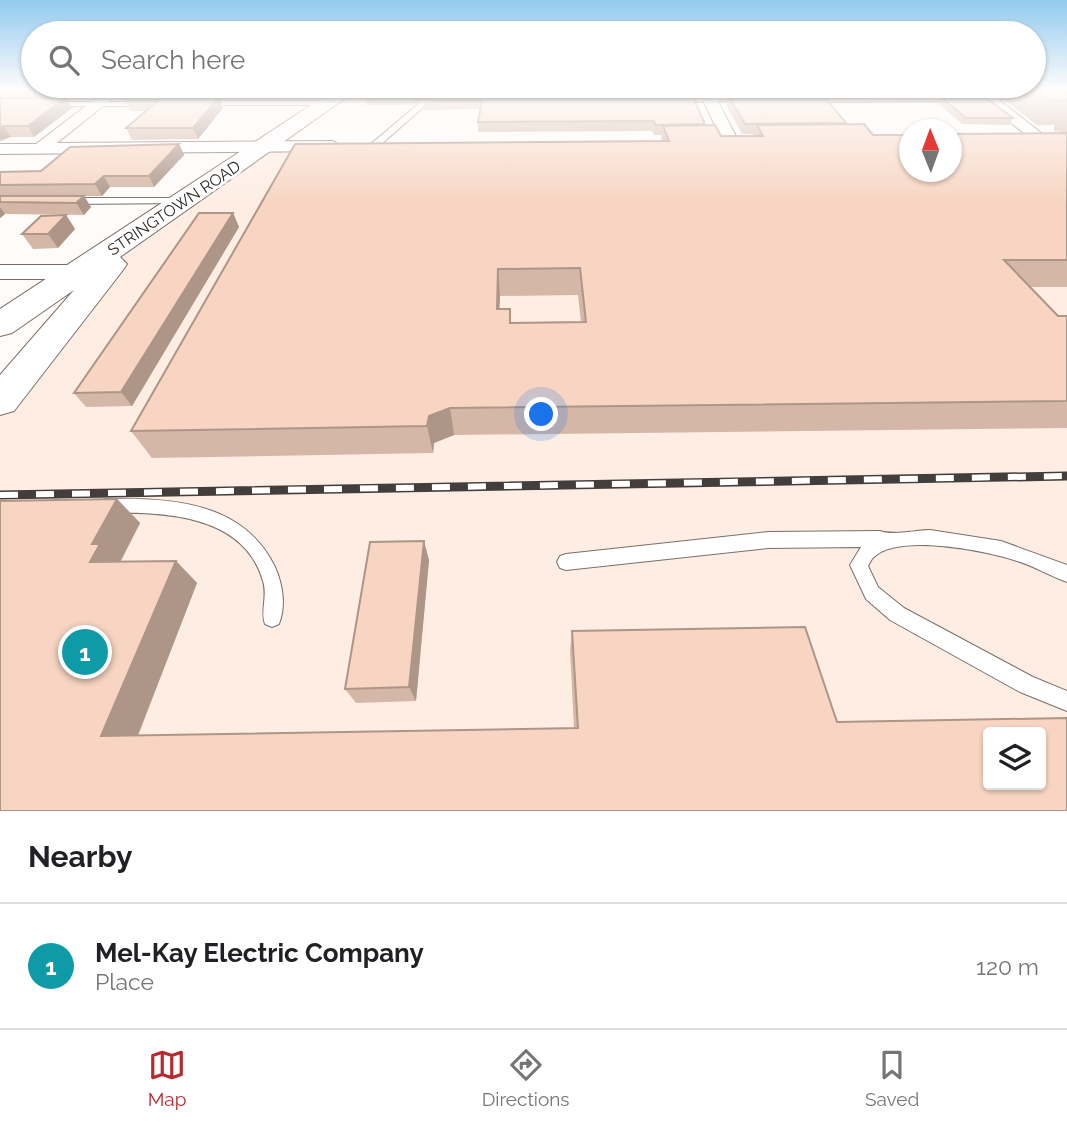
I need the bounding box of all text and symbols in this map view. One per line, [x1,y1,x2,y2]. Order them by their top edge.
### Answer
search box [21,21,1046,98]
icon: search [45,41,83,79]
text: Search here [101,45,245,75]
north arrow [899,119,962,182]
street label: STRINGTOWN ROAD [104,157,244,259]
your location [524,397,558,431]
pin: 1 [62,626,108,678]
map controls [983,727,1046,790]
button: layers [983,727,1046,790]
text: Nearby [28,839,132,874]
text: Mel-Kay Electric Company [95,938,424,968]
text: 1 [45,953,57,980]
text: 120 m [976,953,1039,980]
text: Place [95,968,154,995]
tab: Map [148,1046,186,1110]
tab: Directions [482,1046,570,1110]
tab: Saved [865,1046,919,1110]

